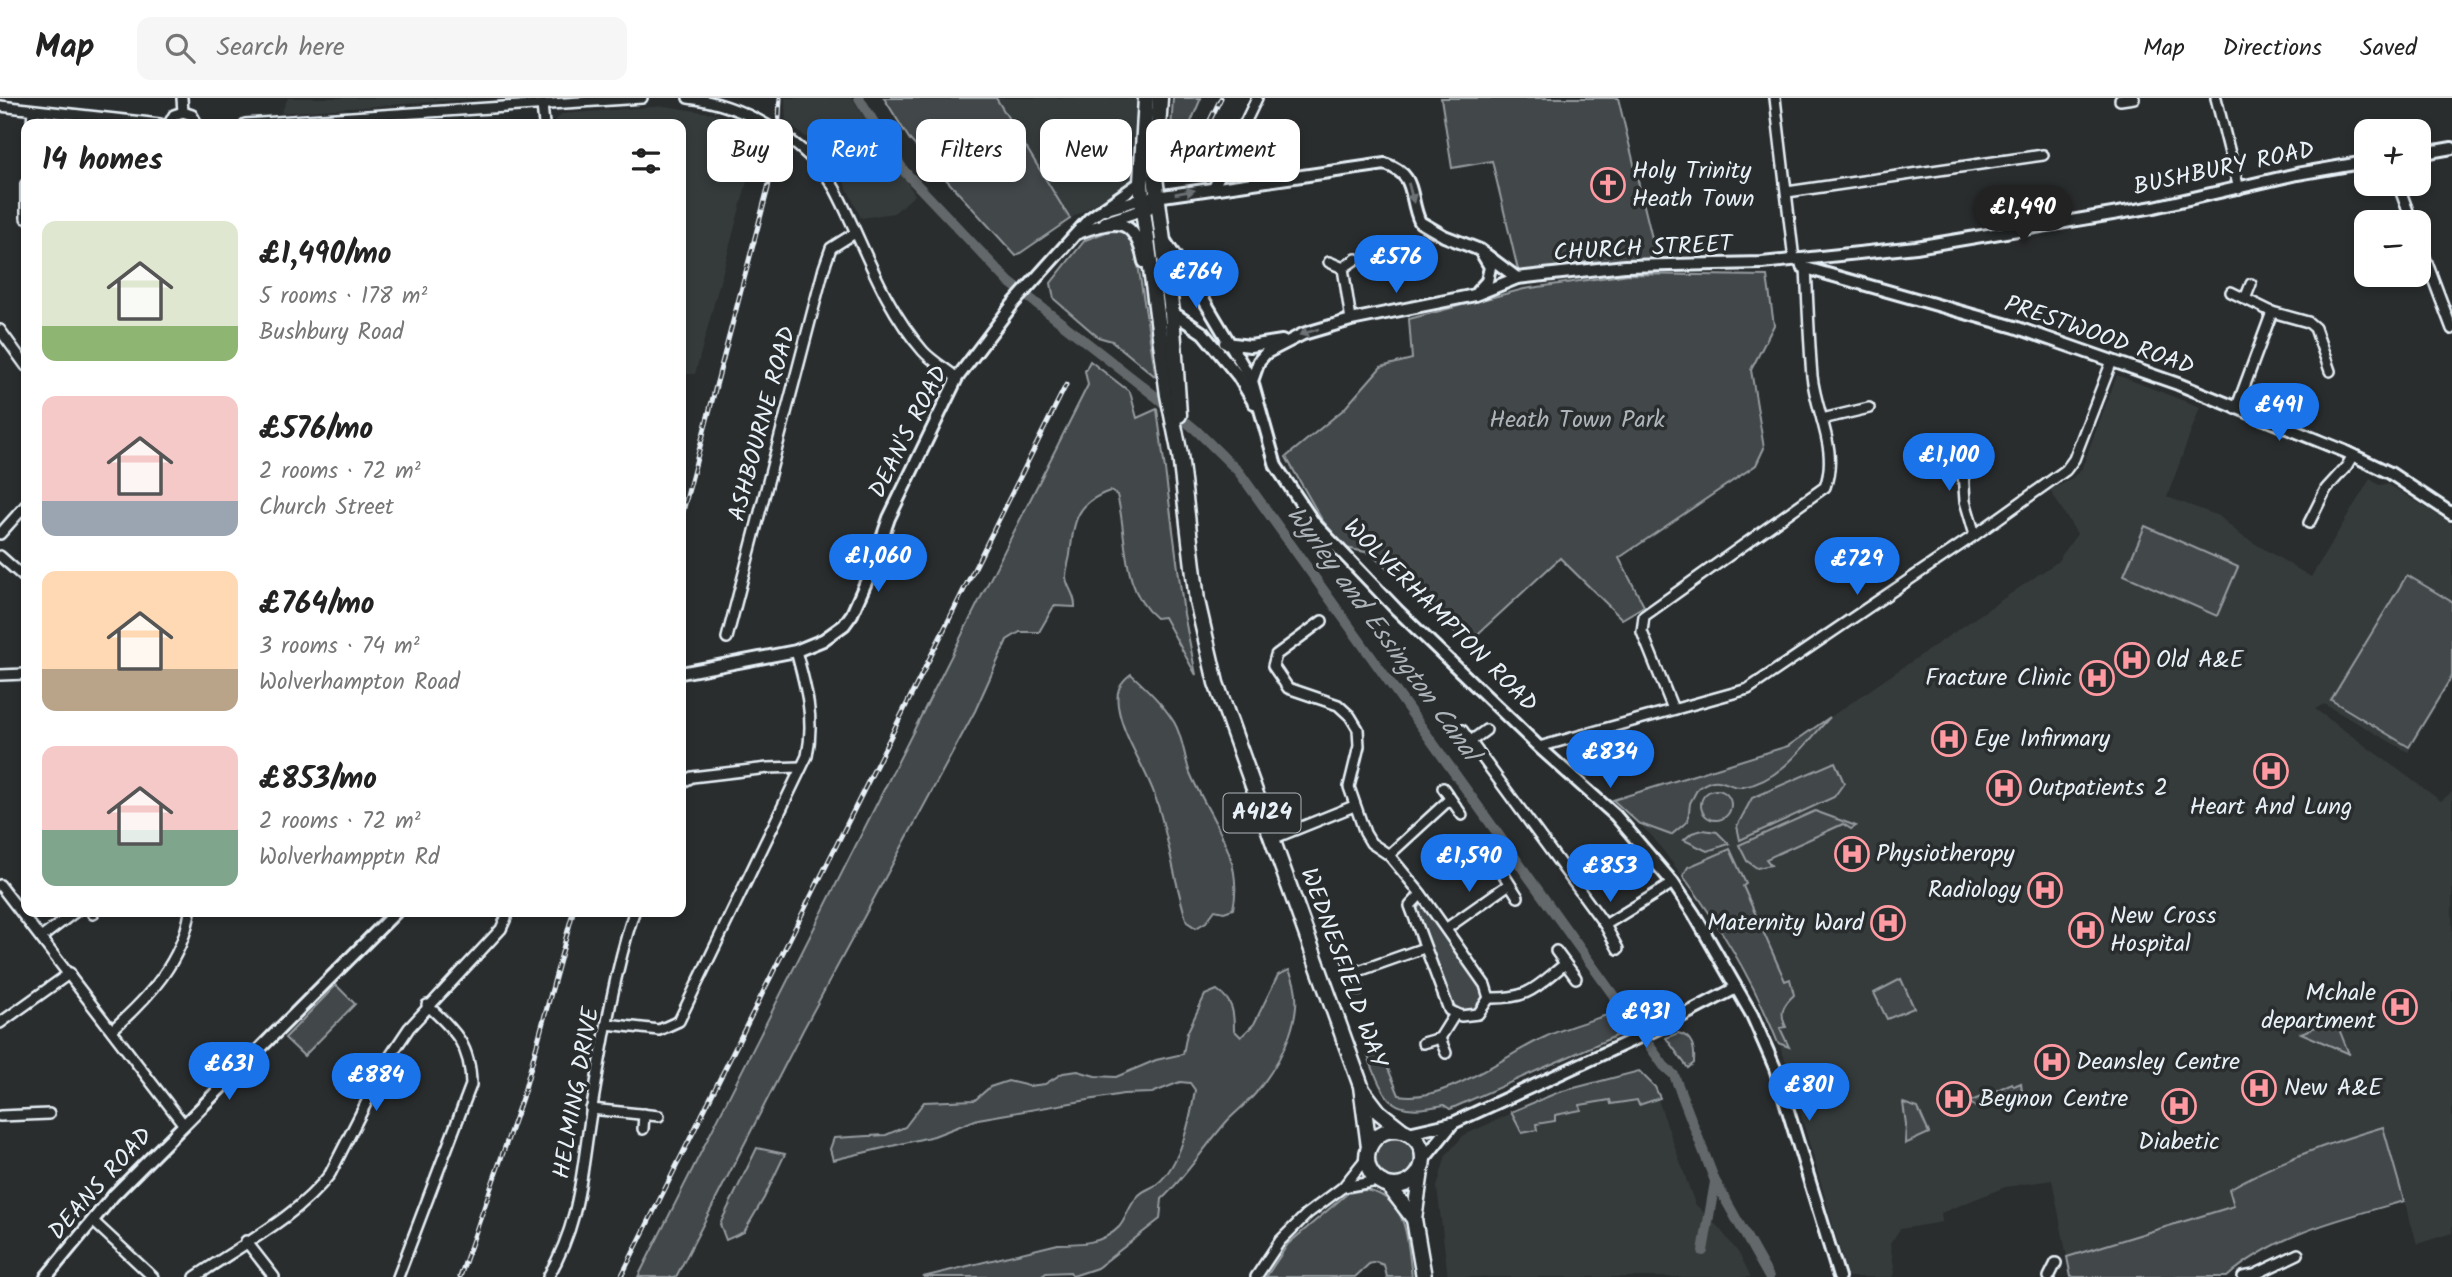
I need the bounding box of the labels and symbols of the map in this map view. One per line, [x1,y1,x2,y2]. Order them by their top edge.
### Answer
street label: BUSHBURY ROAD [2130,131,2318,207]
place label: Holy Trinity Heath Town [1632,152,1755,219]
church icon: Holy Trinity Heath Town [1589,166,1627,204]
one-way arrow [1406,182,1417,204]
one-way arrow [1174,186,1196,197]
pin: £1,490 [1966,186,2080,245]
street label: CHURCH STREET [1552,225,1736,273]
pin: £576 [1355,236,1437,295]
pin: £764 [1155,250,1237,310]
street label: PRESTWOOD ROAD [1999,285,2199,387]
street label: ASHBOURNE ROAD [718,322,808,526]
one-way arrow [1299,328,1320,338]
street label: DEAN'S ROAD [859,359,959,505]
pin: £491 [2238,384,2320,443]
park label: Heath Town Park [1489,401,1666,440]
pin: £1,100 [1892,434,2006,493]
water label: Wyrley and Essington Canal [1275,497,1492,774]
street label: WOLVERHAMPTON ROAD [1333,509,1547,723]
pin: £1,060 [821,534,935,594]
pin: £729 [1816,538,1898,597]
hospital icon: Old A&E [2113,641,2151,679]
place label: Old A&E [2156,641,2245,680]
place label: Fracture Clinic [1925,659,2072,698]
hospital icon: Fracture Clinic [2078,659,2116,697]
hospital icon: Eye Infirmary [1930,720,1968,758]
place label: Eye Infirmary [1974,720,2111,759]
pin: £834 [1569,730,1651,790]
hospital icon: Heart And Lung [2252,752,2290,790]
hospital icon: Outpatients 2 [1985,769,2023,807]
place label: Outpatients 2 [2028,769,2168,808]
place label: Heart And Lung [2190,788,2352,827]
road number: A4124 [1224,793,1300,832]
pin: £1,590 [1412,834,1526,894]
hospital icon: Physiotheropy [1833,835,1871,873]
place label: Physiotheropy [1876,835,2015,874]
pin: £853 [1569,844,1651,904]
street label: WEDNESFIELD WAY [1289,862,1398,1075]
place label: Radiology [1928,871,2022,910]
hospital icon: Radiology [2026,871,2064,909]
place label: New Cross Hospital [2110,897,2216,964]
place label: Maternity Ward [1707,904,1865,943]
hospital icon: Maternity Ward [1869,904,1907,942]
hospital icon: New Cross Hospital [2067,911,2105,949]
place label: Mchale department [2261,974,2377,1041]
hospital icon: Mchale department [2381,988,2419,1026]
pin: £931 [1605,990,1687,1050]
street label: HELMING DRIVE [543,1003,611,1182]
pin: £631 [188,1042,270,1102]
hospital icon: Deansley Centre [2033,1043,2071,1081]
place label: Deansley Centre [2076,1043,2240,1082]
pin: £884 [335,1054,417,1113]
pin: £801 [1768,1063,1850,1123]
hospital icon: New A&E [2240,1069,2278,1107]
place label: New A&E [2284,1069,2383,1108]
hospital icon: Beynon Centre [1935,1080,1973,1118]
place label: Beynon Centre [1979,1080,2129,1119]
hospital icon: Diabetic [2160,1087,2198,1125]
street label: DEANS ROAD [39,1118,163,1250]
place label: Diabetic [2138,1123,2220,1162]

